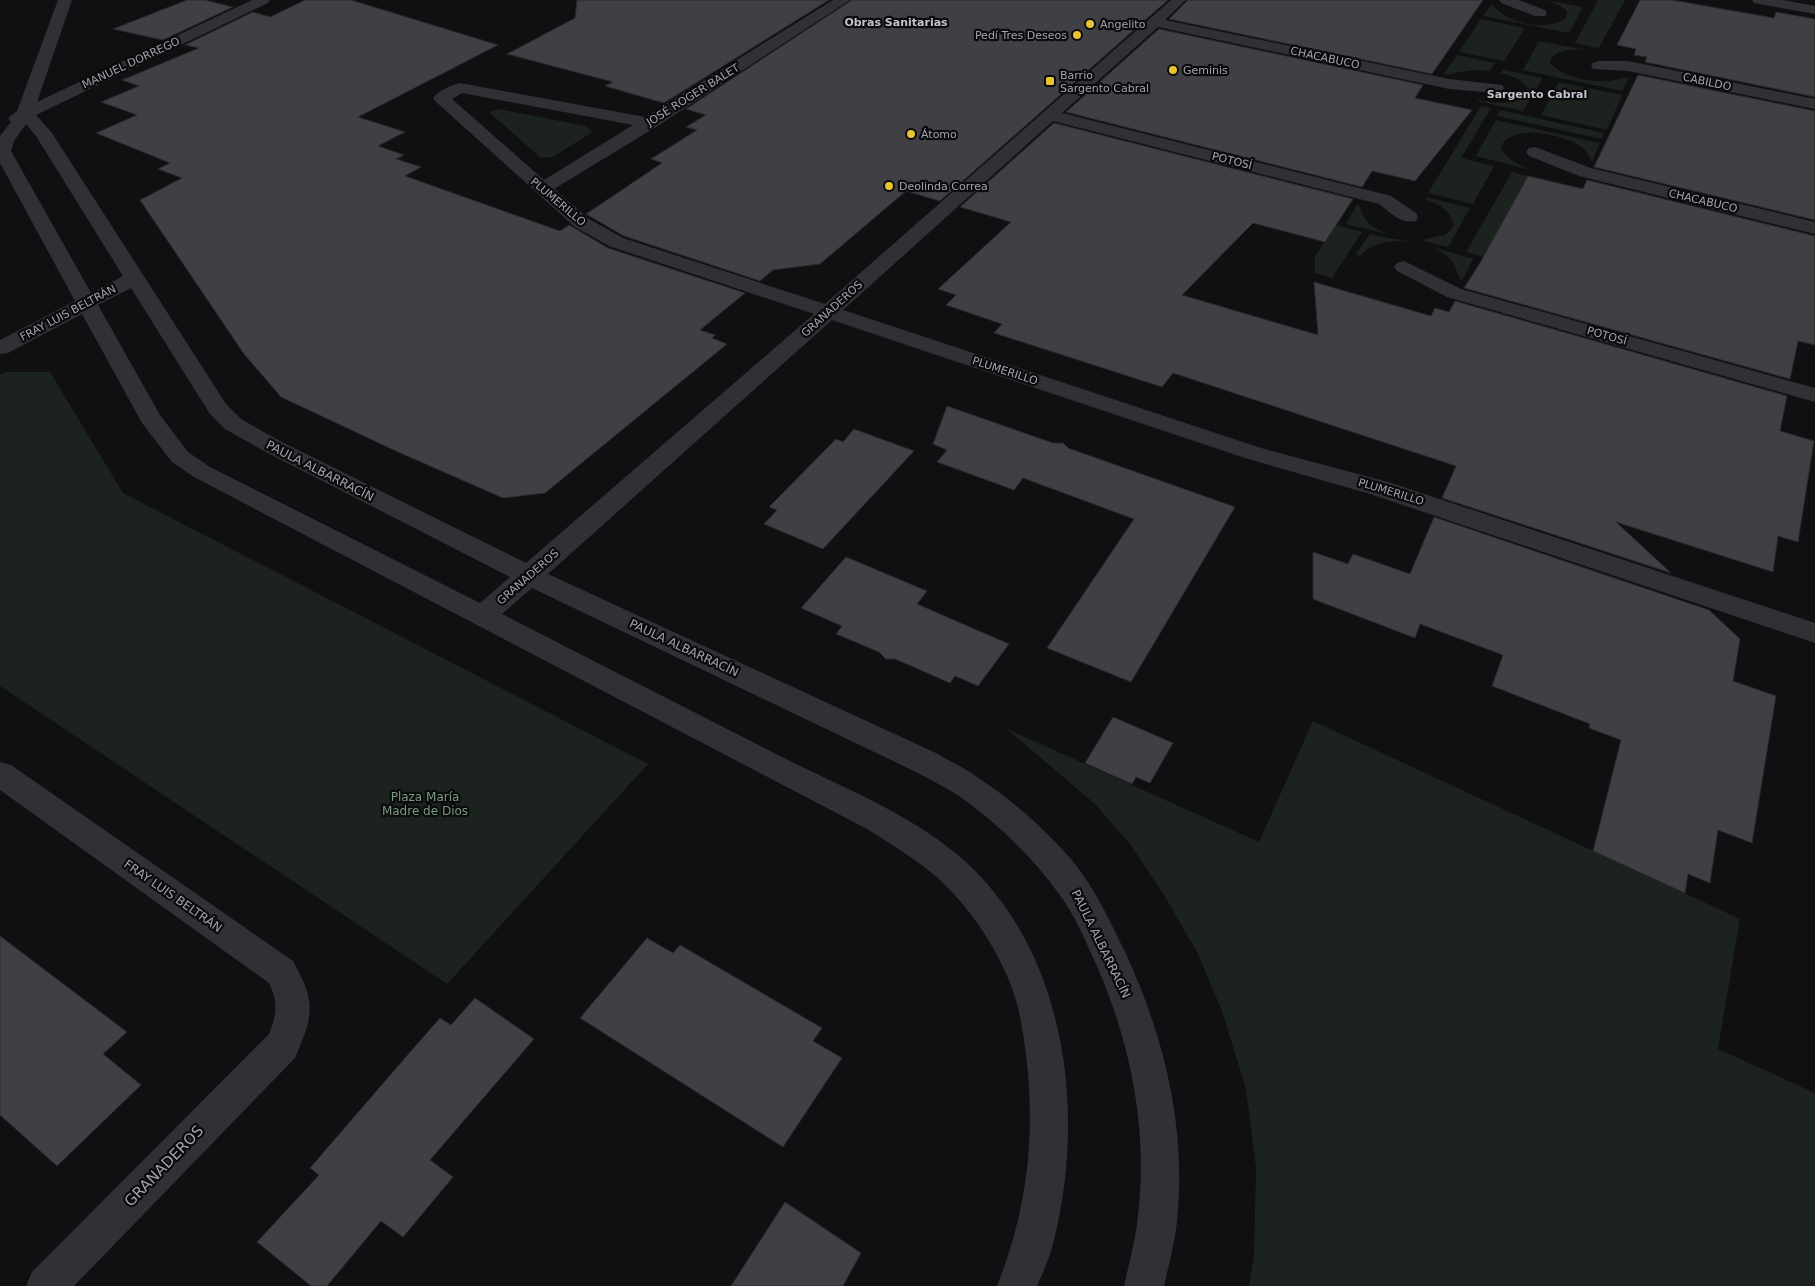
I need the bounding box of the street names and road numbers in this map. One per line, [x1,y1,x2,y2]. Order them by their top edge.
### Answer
street label: MANUEL DORREGO [80,34,182,91]
street label: CHACABUCO [1289,44,1361,72]
street label: JOSÉ ROGER BALET [643,61,742,129]
street label: CABILDO [1682,71,1733,94]
street label: POTOSÍ [1211,150,1253,172]
street label: PLUMERILLO [528,175,589,229]
street label: CHACABUCO [1667,187,1739,215]
street label: GRANADEROS [799,278,865,340]
street label: FRAY LUIS BELTRÁN [18,282,118,344]
street label: POTOSÍ [1586,324,1628,348]
street label: PLUMERILLO [971,354,1040,388]
street label: PAULA ALBARRACÍN [264,437,377,504]
street label: PLUMERILLO [1357,476,1426,508]
street label: GRANADEROS [494,547,562,607]
street label: PAULA ALBARRACÍN [627,616,741,679]
street label: FRAY LUIS BELTRÁN [121,856,225,935]
street label: PAULA ALBARRACÍN [1069,887,1134,1000]
street label: GRANADEROS [121,1122,207,1210]

